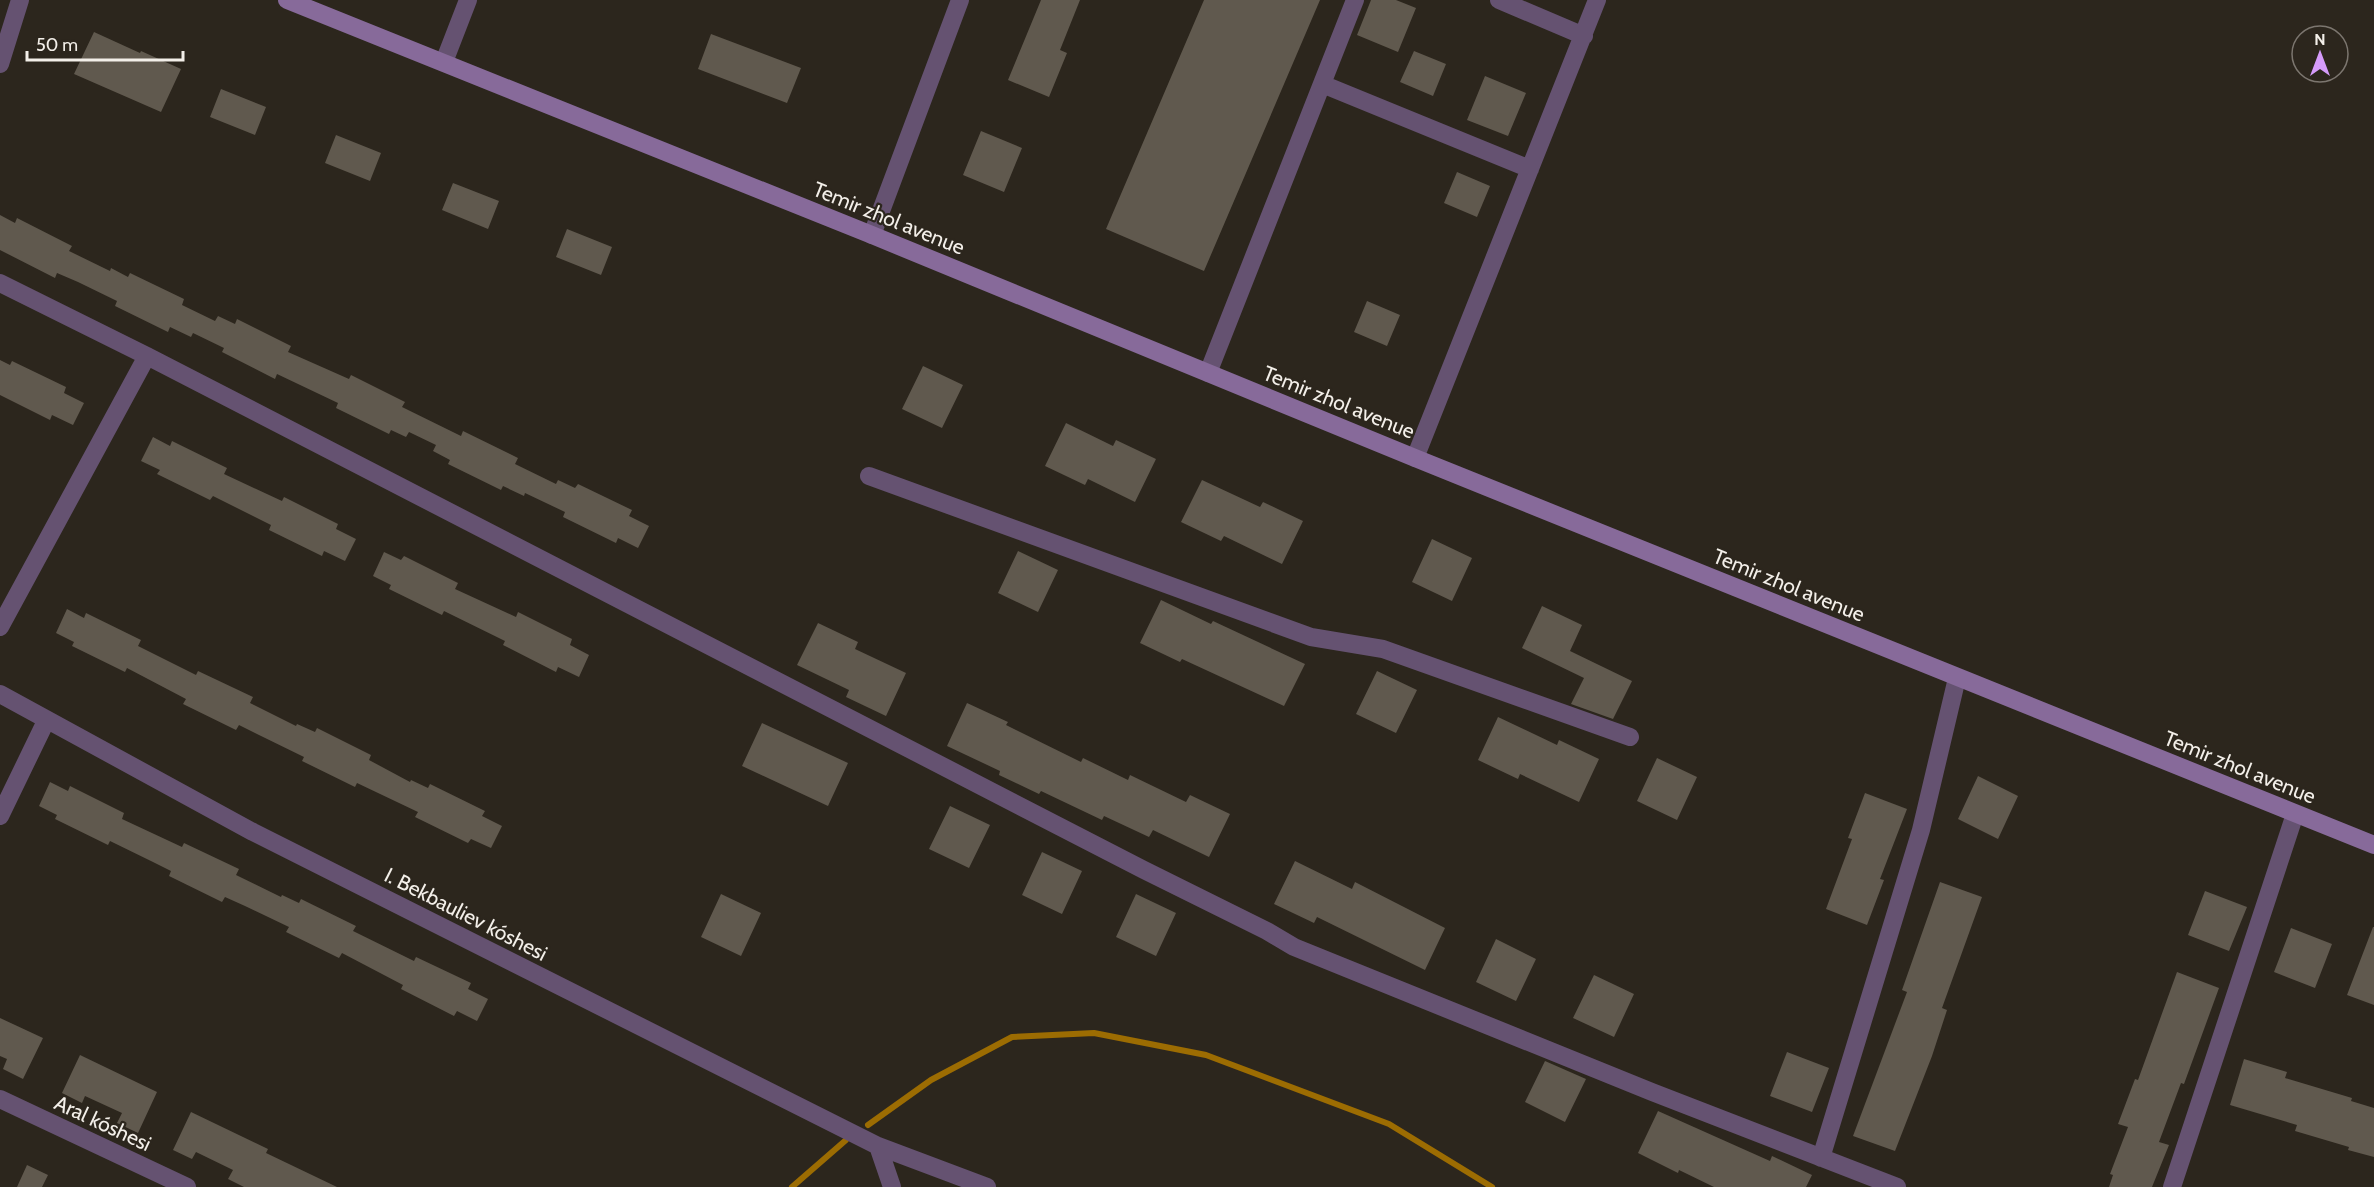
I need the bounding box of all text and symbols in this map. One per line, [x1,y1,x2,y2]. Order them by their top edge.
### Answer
scale bar [27,24,183,62]
north arrow [2290,24,2350,84]
text: N [2314,30,2326,49]
text: 50 m [36,34,78,56]
street label: Temir zhol avenue [810,176,969,260]
street label: Temir zhol avenue [1260,360,1419,444]
street label: Temir zhol avenue [1710,543,1869,627]
street label: Temir zhol avenue [2161,725,2320,809]
street label: I. Bekbauliev kóshesi [380,862,552,966]
street label: Aral kóshesi [51,1090,155,1156]

